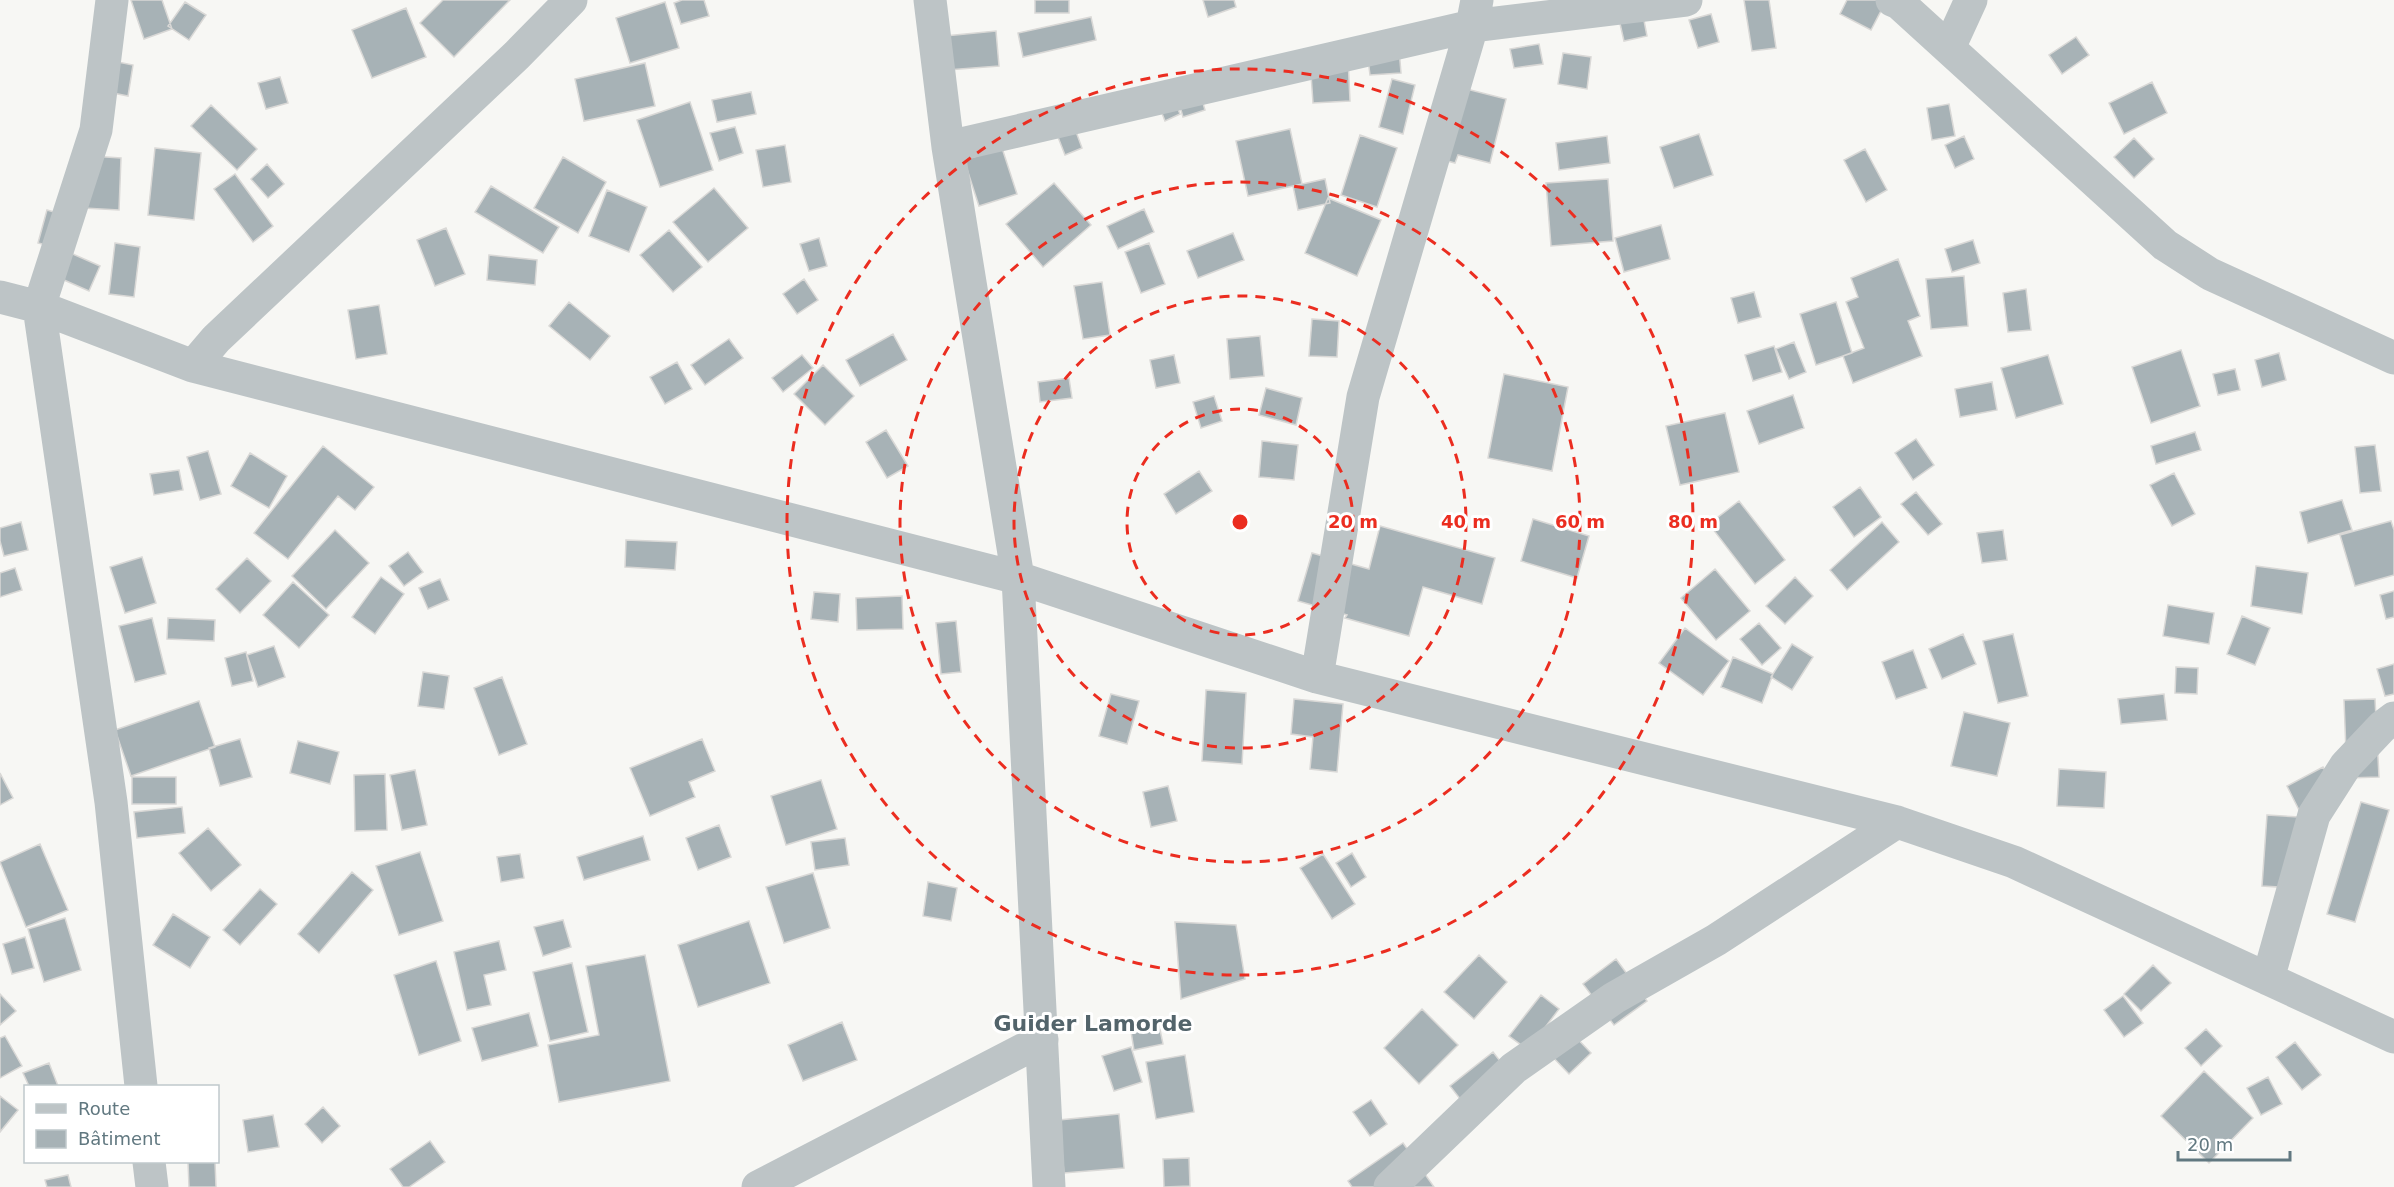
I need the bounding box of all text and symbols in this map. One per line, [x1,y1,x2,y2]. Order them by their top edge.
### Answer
text: 20 m [1328,511,1378,532]
text: 40 m [1441,511,1491,532]
text: 60 m [1555,511,1605,532]
text: 80 m [1668,511,1718,532]
centre of rings [1230,512,1250,532]
district label: Guider Lamorde [994,1011,1192,1036]
legend [24,1085,219,1163]
text: Route [78,1098,130,1119]
scale bar [2178,1124,2290,1162]
text: Bâtiment [78,1128,161,1149]
text: 20 m [2187,1134,2233,1155]

